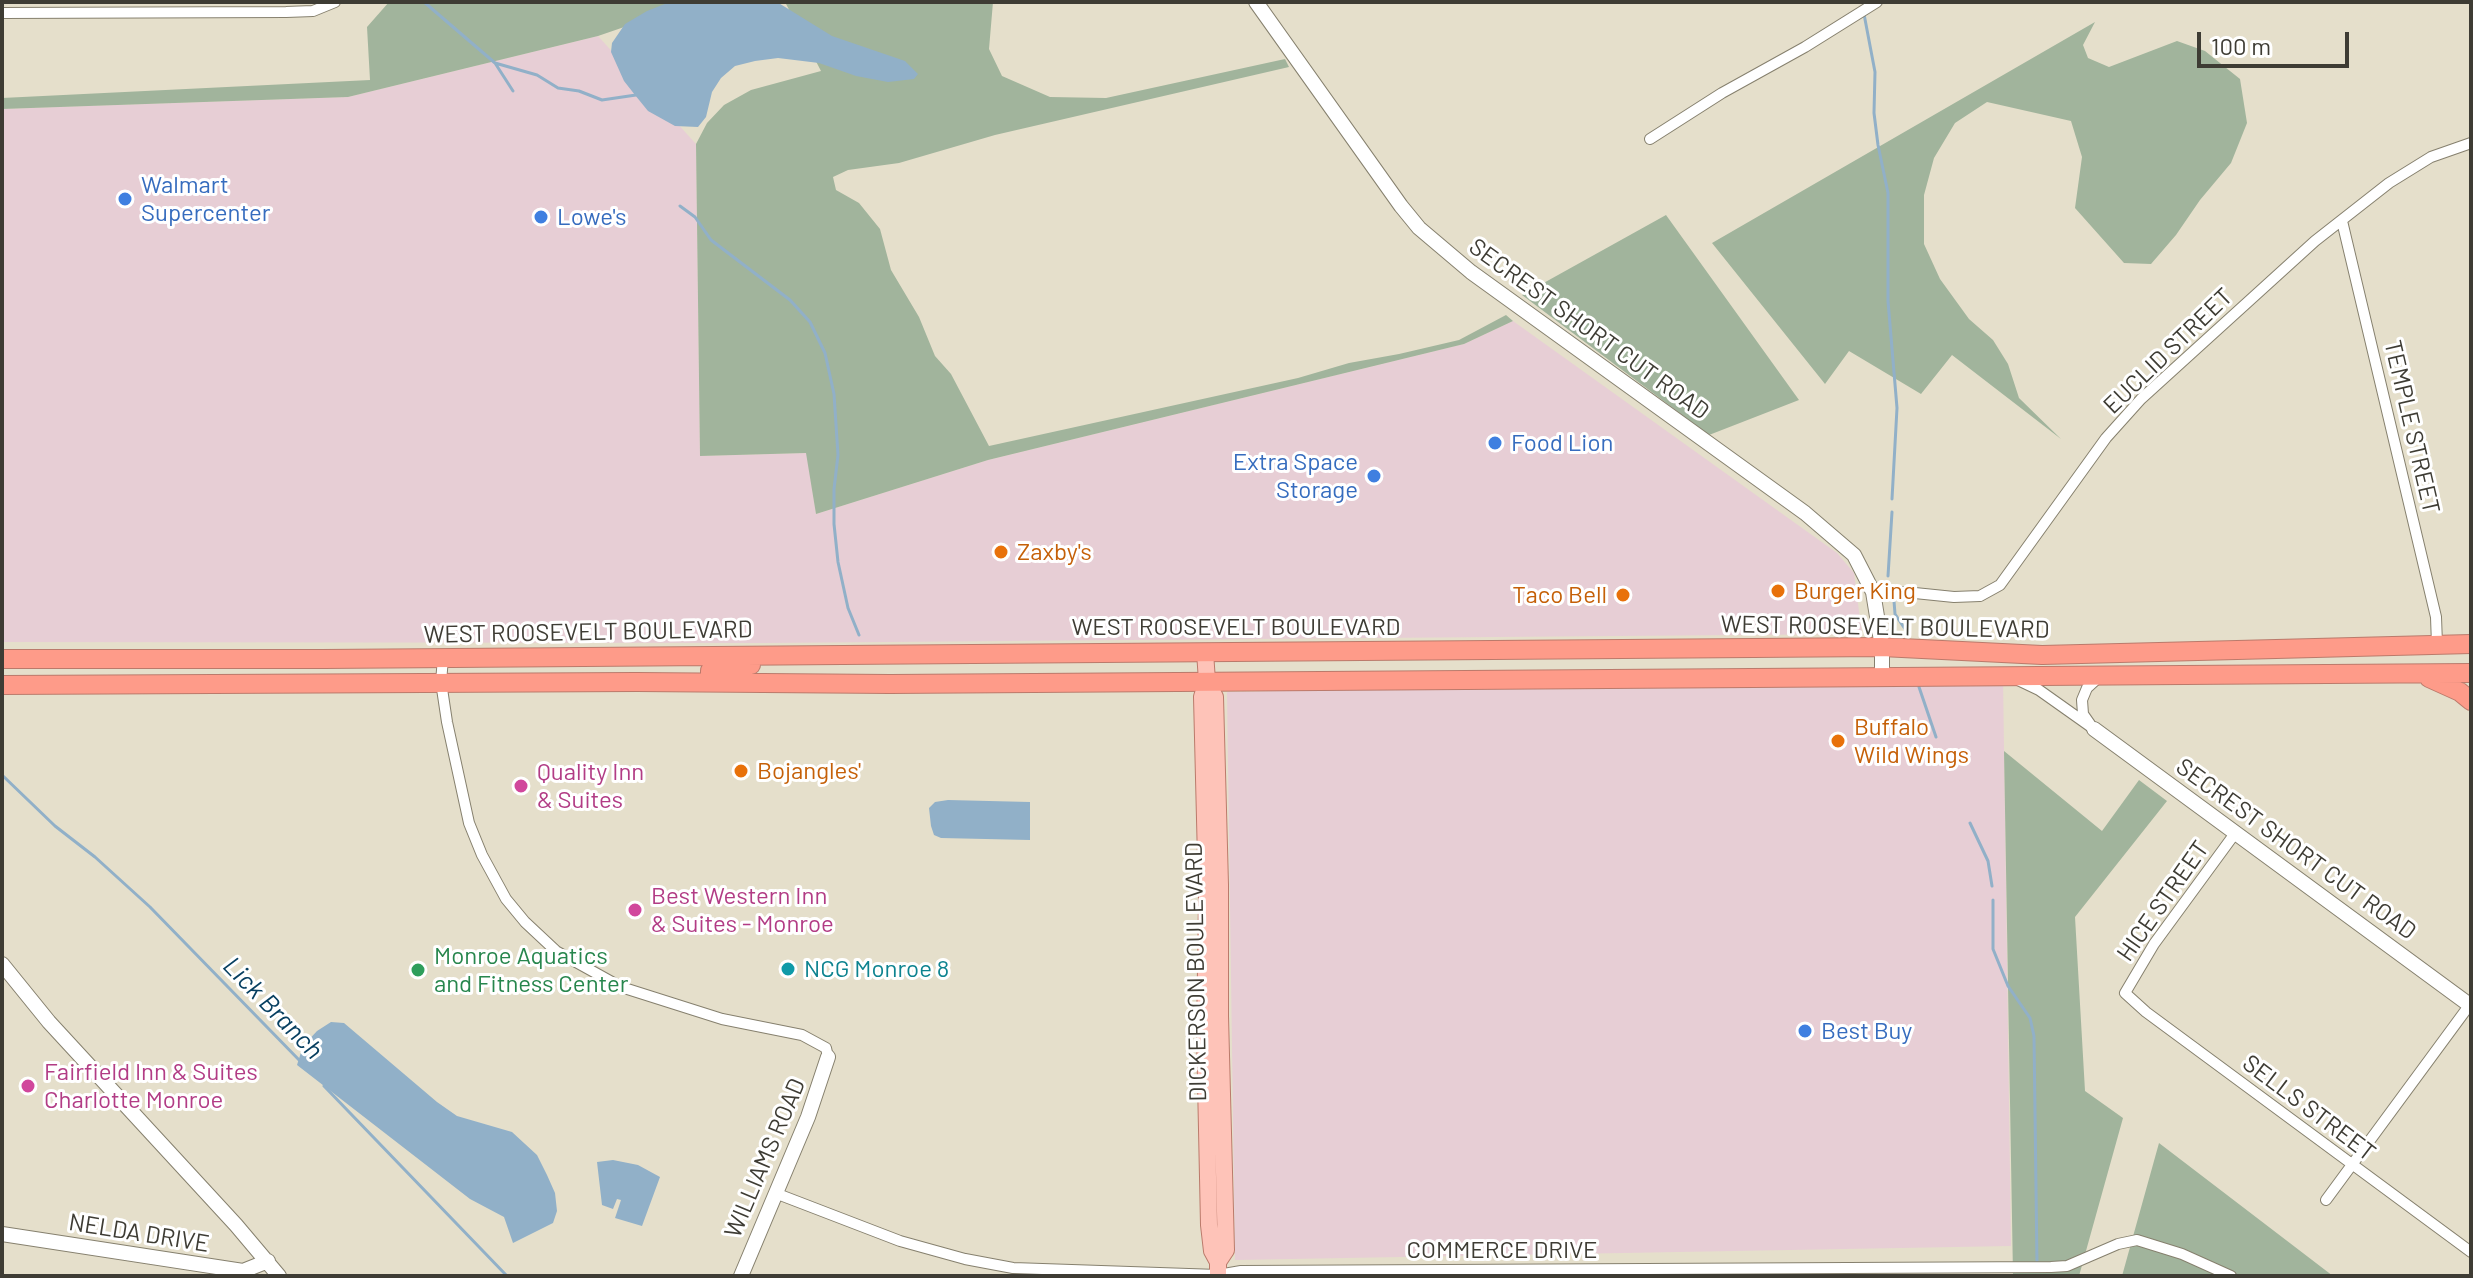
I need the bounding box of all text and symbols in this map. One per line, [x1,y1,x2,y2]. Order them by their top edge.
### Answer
scale bar [2201,16,2353,66]
text: 100 m [2211,31,2271,60]
place label: Walmart Supercenter [141,171,270,227]
marker: Walmart Supercenter [116,190,134,208]
place label: Lowe's [557,203,627,231]
marker: Lowe's [532,208,550,226]
street label: SECREST SHORT CUT ROAD [1463,232,1715,426]
street label: EUCLID STREET [2097,282,2239,420]
street label: TEMPLE STREET [2378,338,2446,516]
place label: Food Lion [1511,429,1614,457]
marker: Food Lion [1486,434,1504,452]
place label: Extra Space Storage [1233,448,1358,504]
marker: Extra Space Storage [1365,467,1383,485]
place label: Zaxby's [1017,538,1092,566]
marker: Zaxby's [992,543,1010,561]
place label: Burger King [1794,577,1916,605]
place label: Taco Bell [1512,581,1607,609]
marker: Burger King [1769,582,1787,600]
marker: Taco Bell [1614,586,1632,604]
street label: WEST ROOSEVELT BOULEVARD [1720,610,2050,644]
street label: WEST ROOSEVELT BOULEVARD [1072,613,1400,641]
street label: WEST ROOSEVELT BOULEVARD [423,615,753,649]
place label: Buffalo Wild Wings [1854,713,1969,769]
marker: Buffalo Wild Wings [1829,732,1847,750]
street label: SECREST SHORT CUT ROAD [2170,752,2422,946]
place label: Bojangles' [757,757,861,785]
place label: Quality Inn & Suites [537,758,644,814]
marker: Bojangles' [732,762,750,780]
marker: Quality Inn & Suites [512,777,530,795]
street label: HICE STREET [2111,835,2215,967]
street label: DICKERSON BOULEVARD [1179,842,1213,1102]
place label: Best Western Inn & Suites - Monroe [651,882,834,938]
marker: Best Western Inn & Suites - Monroe [626,901,644,919]
place label: Monroe Aquatics and Fitness Center [434,942,628,998]
water label: Lick Branch [217,950,329,1066]
place label: NCG Monroe 8 [804,955,949,983]
marker: NCG Monroe 8 [779,960,797,978]
marker: Monroe Aquatics and Fitness Center [409,961,427,979]
place label: Best Buy [1821,1017,1912,1045]
marker: Best Buy [1796,1022,1814,1040]
street label: SELLS STREET [2237,1049,2381,1167]
place label: Fairfield Inn & Suites Charlotte Monroe [44,1058,258,1114]
street label: WILLIAMS ROAD [718,1074,812,1242]
marker: Fairfield Inn & Suites Charlotte Monroe [19,1077,37,1095]
street label: NELDA DRIVE [67,1208,211,1258]
street label: COMMERCE DRIVE [1407,1236,1597,1264]

